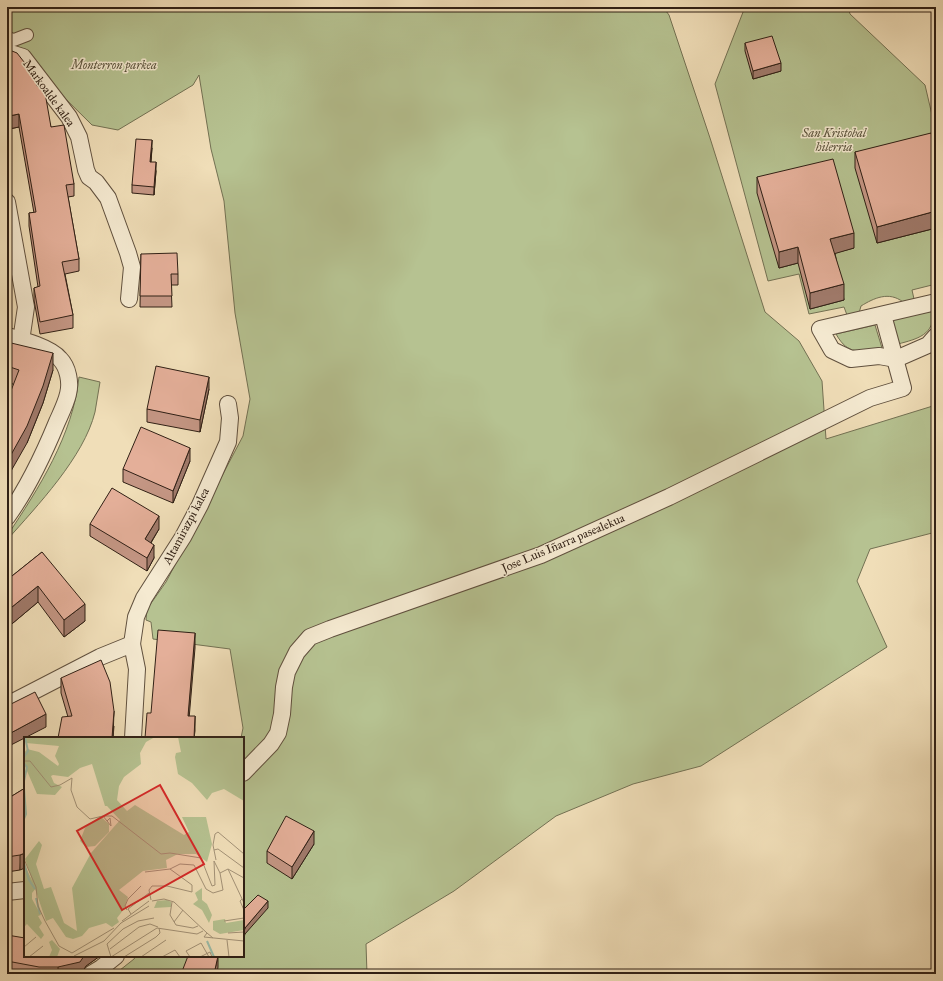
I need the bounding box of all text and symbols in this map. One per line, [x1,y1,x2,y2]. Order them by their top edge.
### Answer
street label: Markoalde kalea [20,57,78,130]
park label: Monterron parkea [70,58,157,73]
park label: San Kristobal hilerria [801,126,868,154]
street label: Altamirazpi kalea [159,484,213,568]
street label: Jose Luis Iñarra pasealekua [498,510,628,577]
inset map [24,737,244,957]

